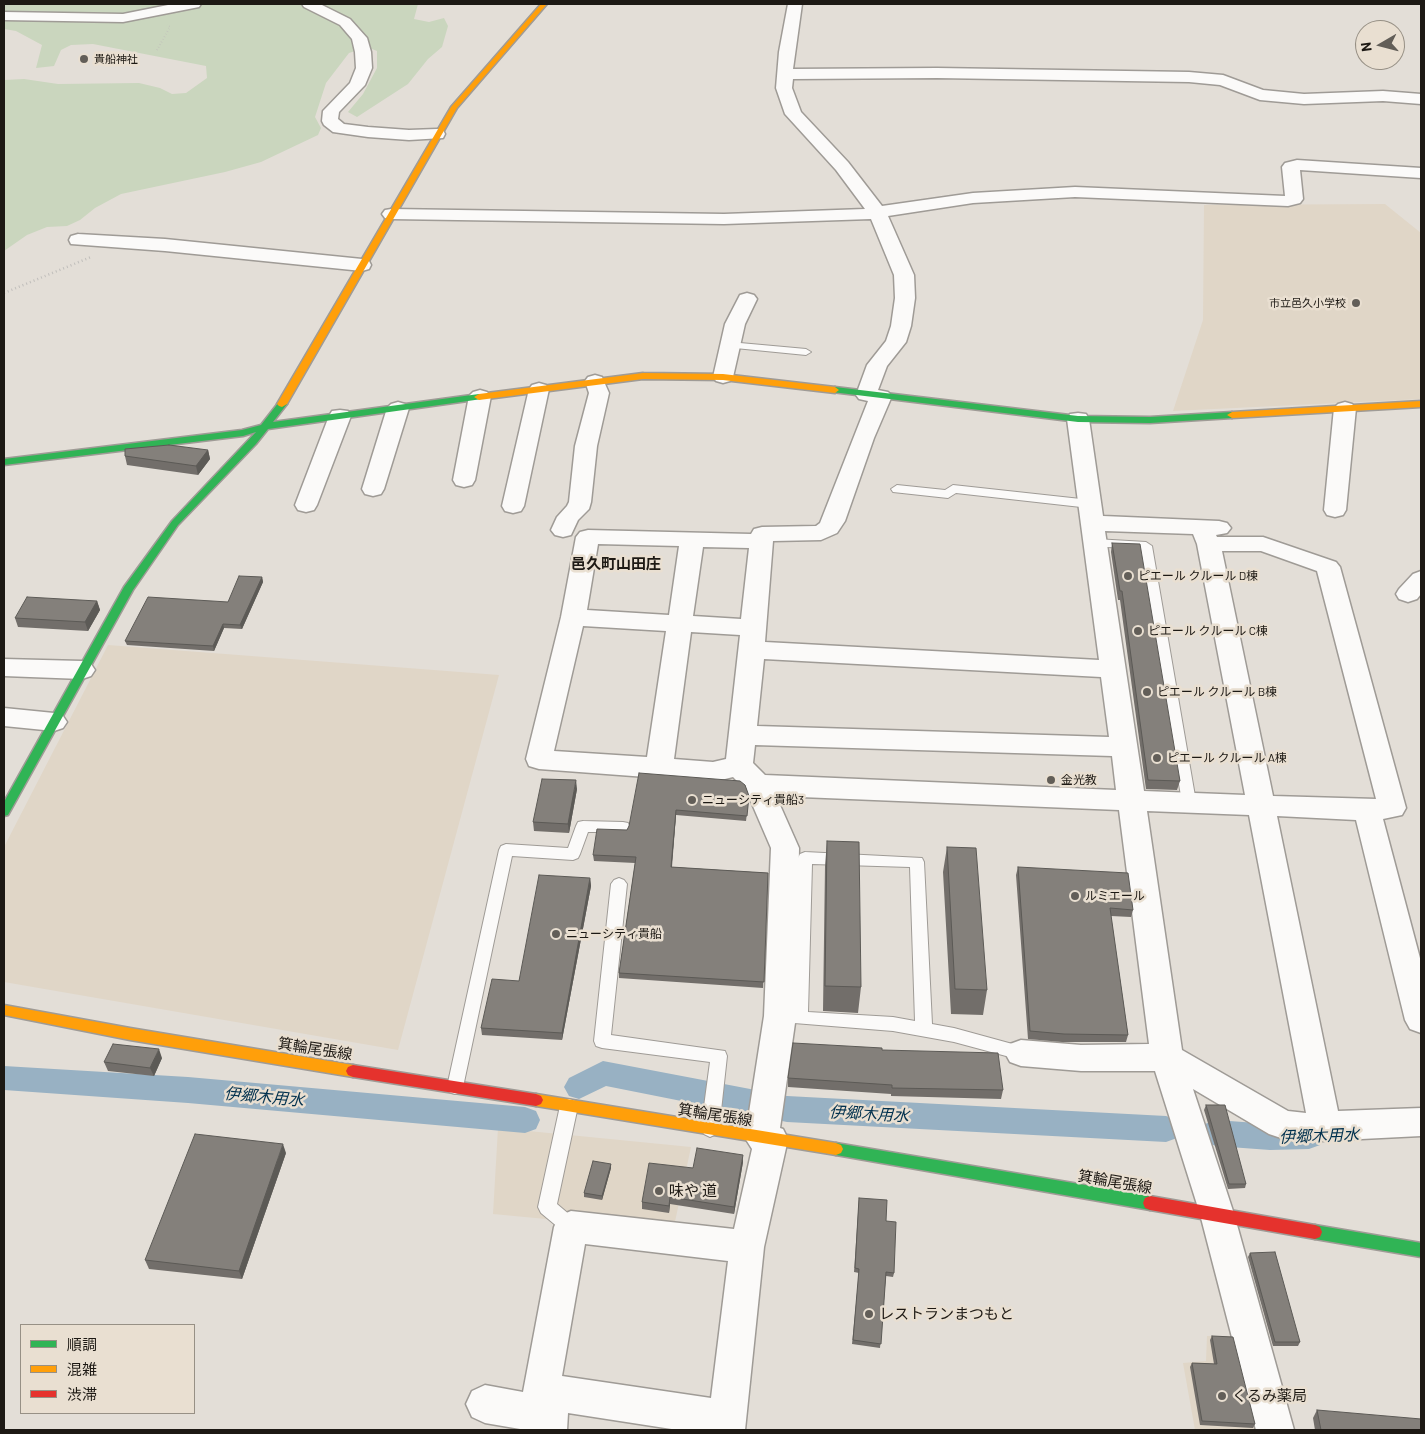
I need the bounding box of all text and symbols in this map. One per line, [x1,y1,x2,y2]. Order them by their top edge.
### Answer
north arrow [1355,20,1405,70]
text: N [1357,41,1375,53]
place label: 貴船神社 [94,52,138,66]
marker: 貴船神社 [78,53,90,65]
place label: 市立邑久小学校 [1269,296,1346,310]
marker: 市立邑久小学校 [1350,297,1362,309]
district label: 邑久町山田庄 [571,555,661,573]
place label: ピエール クルール D棟 [1138,569,1258,583]
marker: ピエール クルール D棟 [1122,570,1134,582]
place label: ピエール クルール C棟 [1148,624,1268,638]
marker: ピエール クルール C棟 [1132,625,1144,637]
place label: ピエール クルール B棟 [1157,685,1277,699]
marker: ピエール クルール B棟 [1141,686,1153,698]
place label: ピエール クルール A棟 [1167,751,1287,765]
marker: ピエール クルール A棟 [1151,752,1163,764]
place label: 金光教 [1061,773,1097,787]
marker: 金光教 [1045,774,1057,786]
place label: ニューシティ貴船3 [702,793,804,807]
marker: ニューシティ貴船3 [686,794,698,806]
place label: ルミエール [1085,889,1145,903]
marker: ルミエール [1069,890,1081,902]
place label: ニューシティ貴船 [566,927,662,941]
marker: ニューシティ貴船 [550,928,562,940]
street label: 箕輪尾張線 [277,1034,353,1064]
water label: 伊郷木用水 [223,1084,305,1110]
street label: 箕輪尾張線 [677,1100,753,1130]
water label: 伊郷木用水 [829,1102,909,1126]
water label: 伊郷木用水 [1279,1125,1359,1147]
street label: 箕輪尾張線 [1077,1167,1153,1197]
place label: 味や 道 [669,1182,717,1200]
marker: 味や 道 [653,1185,665,1197]
place label: レストランまつもと [879,1305,1014,1323]
marker: レストランまつもと [863,1308,875,1320]
legend [20,1324,195,1414]
text: 順調 [67,1335,97,1353]
text: 混雑 [67,1360,97,1378]
text: 渋滞 [67,1385,97,1403]
place label: くるみ薬局 [1232,1387,1307,1405]
marker: くるみ薬局 [1216,1390,1228,1402]

